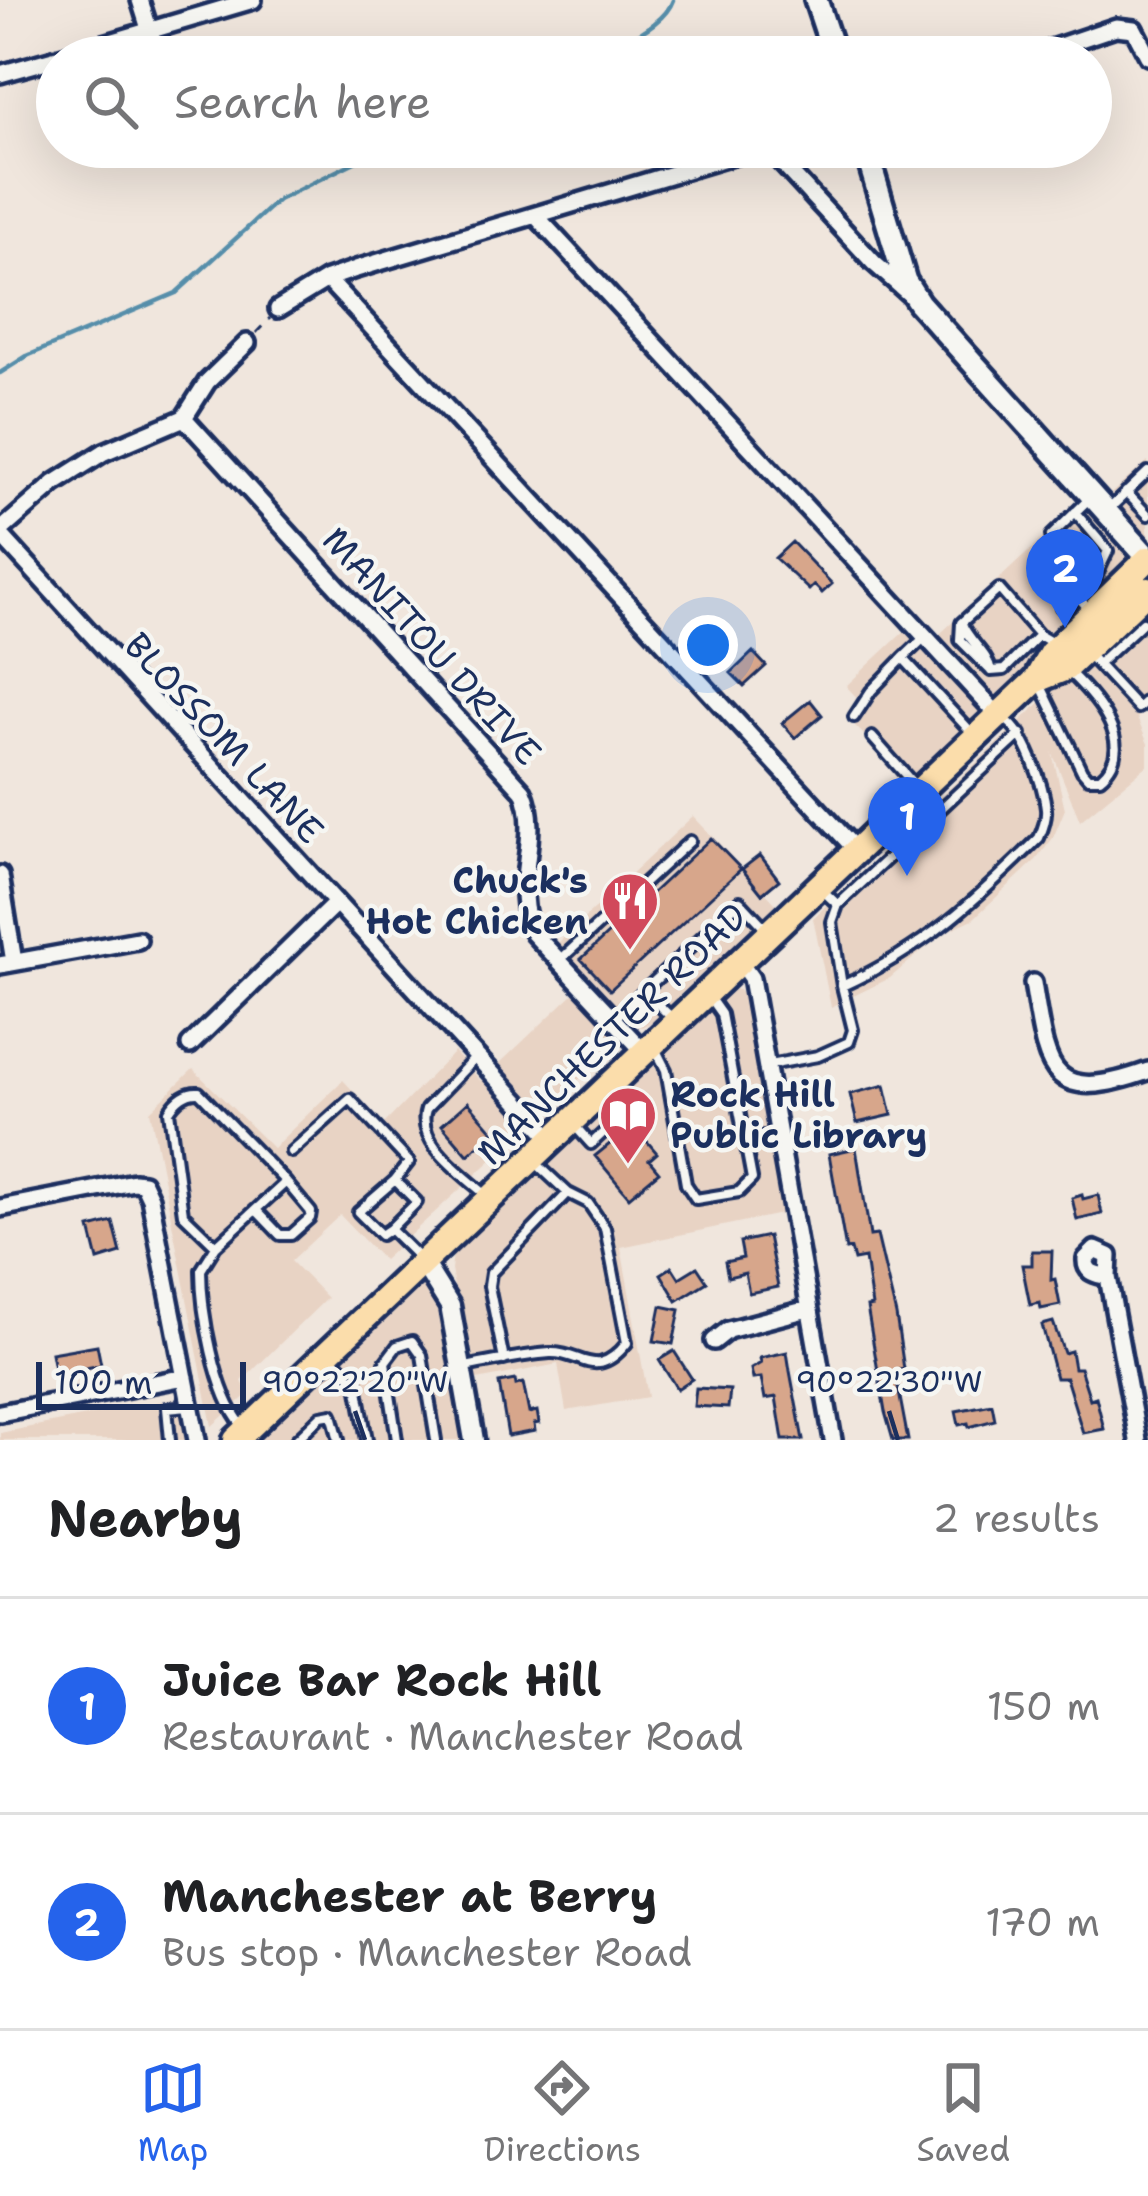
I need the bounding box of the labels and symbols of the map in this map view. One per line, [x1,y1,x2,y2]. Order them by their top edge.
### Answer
street label: MANITOU DRIVE [312,516,552,776]
pin: 2 [1026,529,1104,628]
your location [678,615,738,675]
street label: BLOSSOM LANE [113,622,335,854]
pin: 1 [868,777,946,876]
place label: Chuck's Hot Chicken [365,856,588,946]
restaurant icon: Chuck's Hot Chicken [599,870,661,952]
street label: MANCHESTER ROAD [466,892,758,1176]
place label: Rock Hill Public Library [670,1070,927,1160]
library icon: Rock Hill Public Library [597,1084,659,1166]
scale bar [36,1356,246,1409]
text: 90°22'20"W [262,1361,448,1402]
text: 90°22'30"W [795,1361,983,1402]

